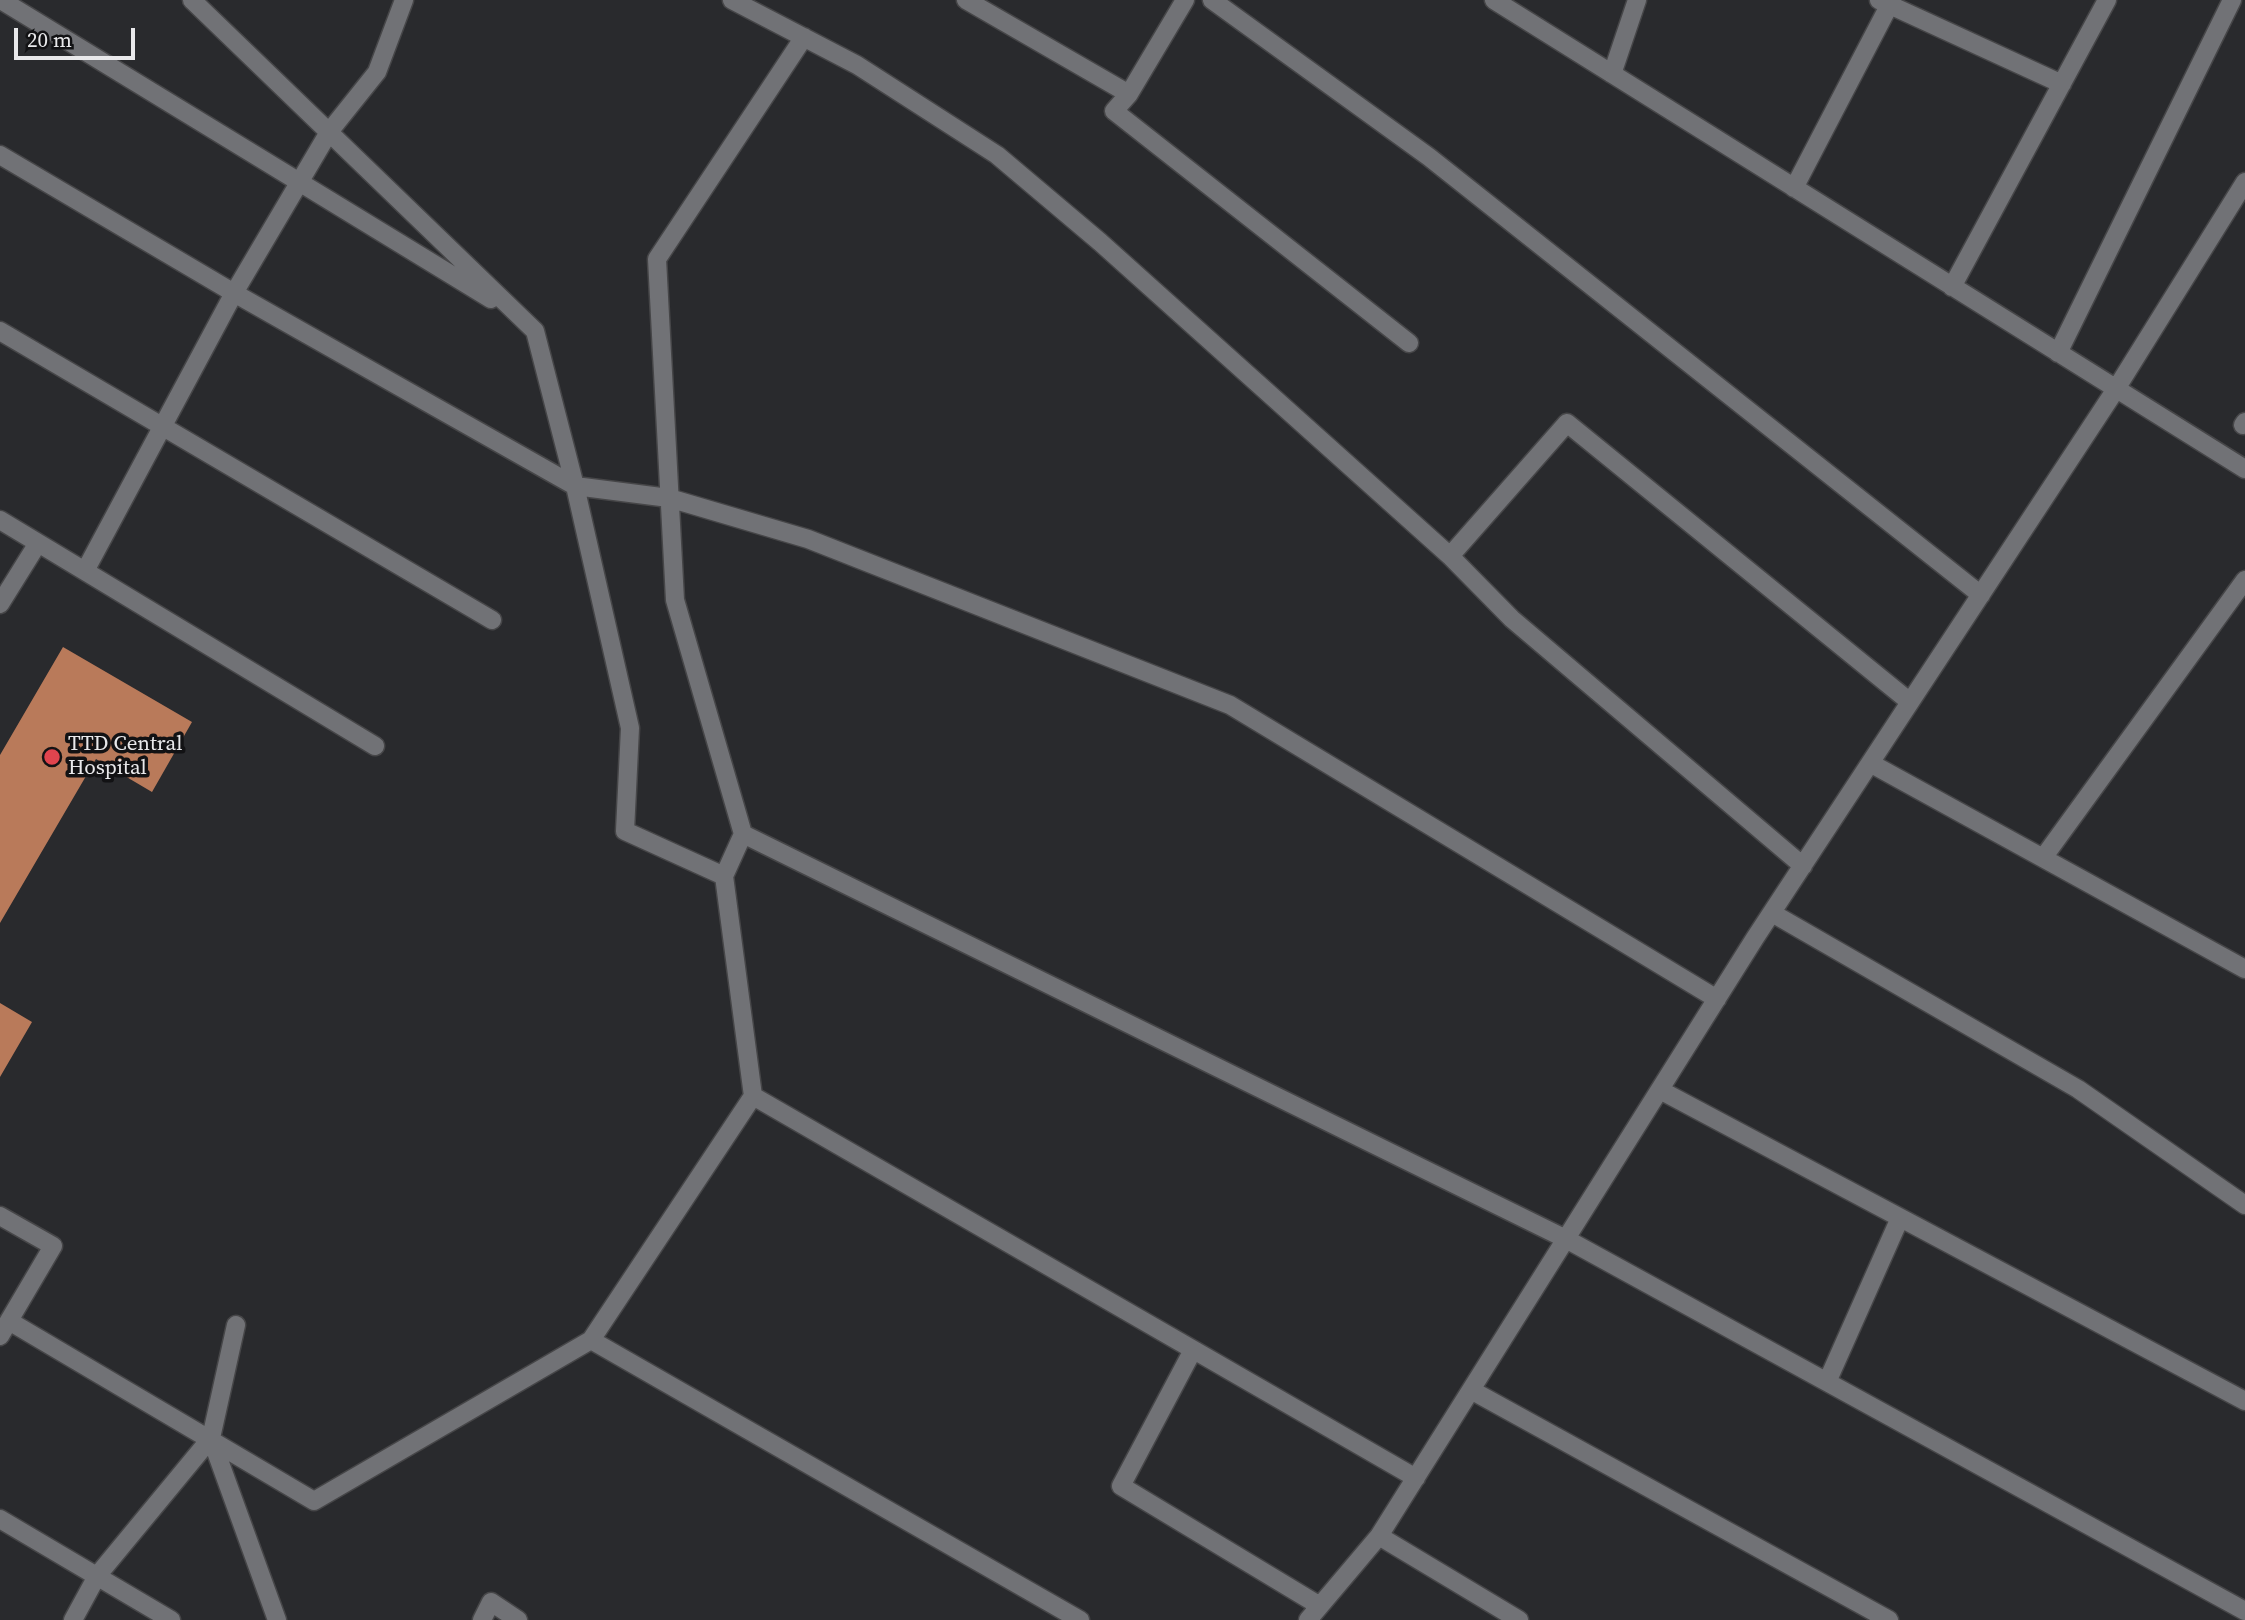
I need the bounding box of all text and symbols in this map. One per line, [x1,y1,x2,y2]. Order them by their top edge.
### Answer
scale bar [18,14,138,58]
text: 20 m [27,25,72,54]
place label: TTD Central Hospital [68,732,182,782]
marker: TTD Central Hospital [42,747,62,767]

